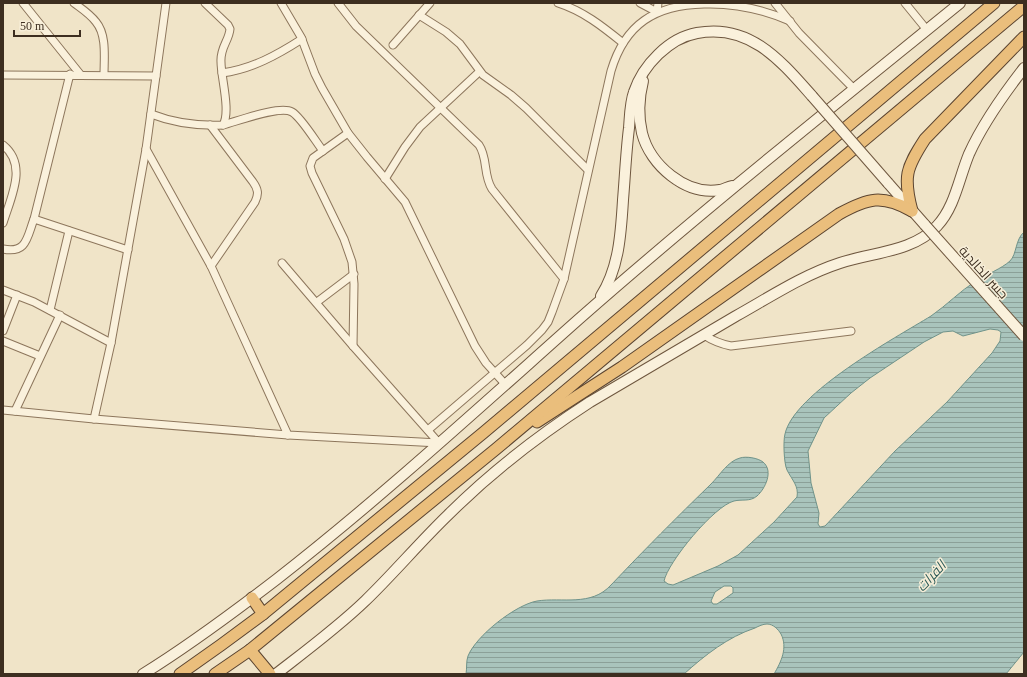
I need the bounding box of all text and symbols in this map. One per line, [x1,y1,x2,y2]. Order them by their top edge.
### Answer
scale bar [14,12,80,38]
text: 50 m [20,19,45,33]
street label: جسر الخالدية [956,243,1011,302]
water label: الفرات [914,557,951,595]

